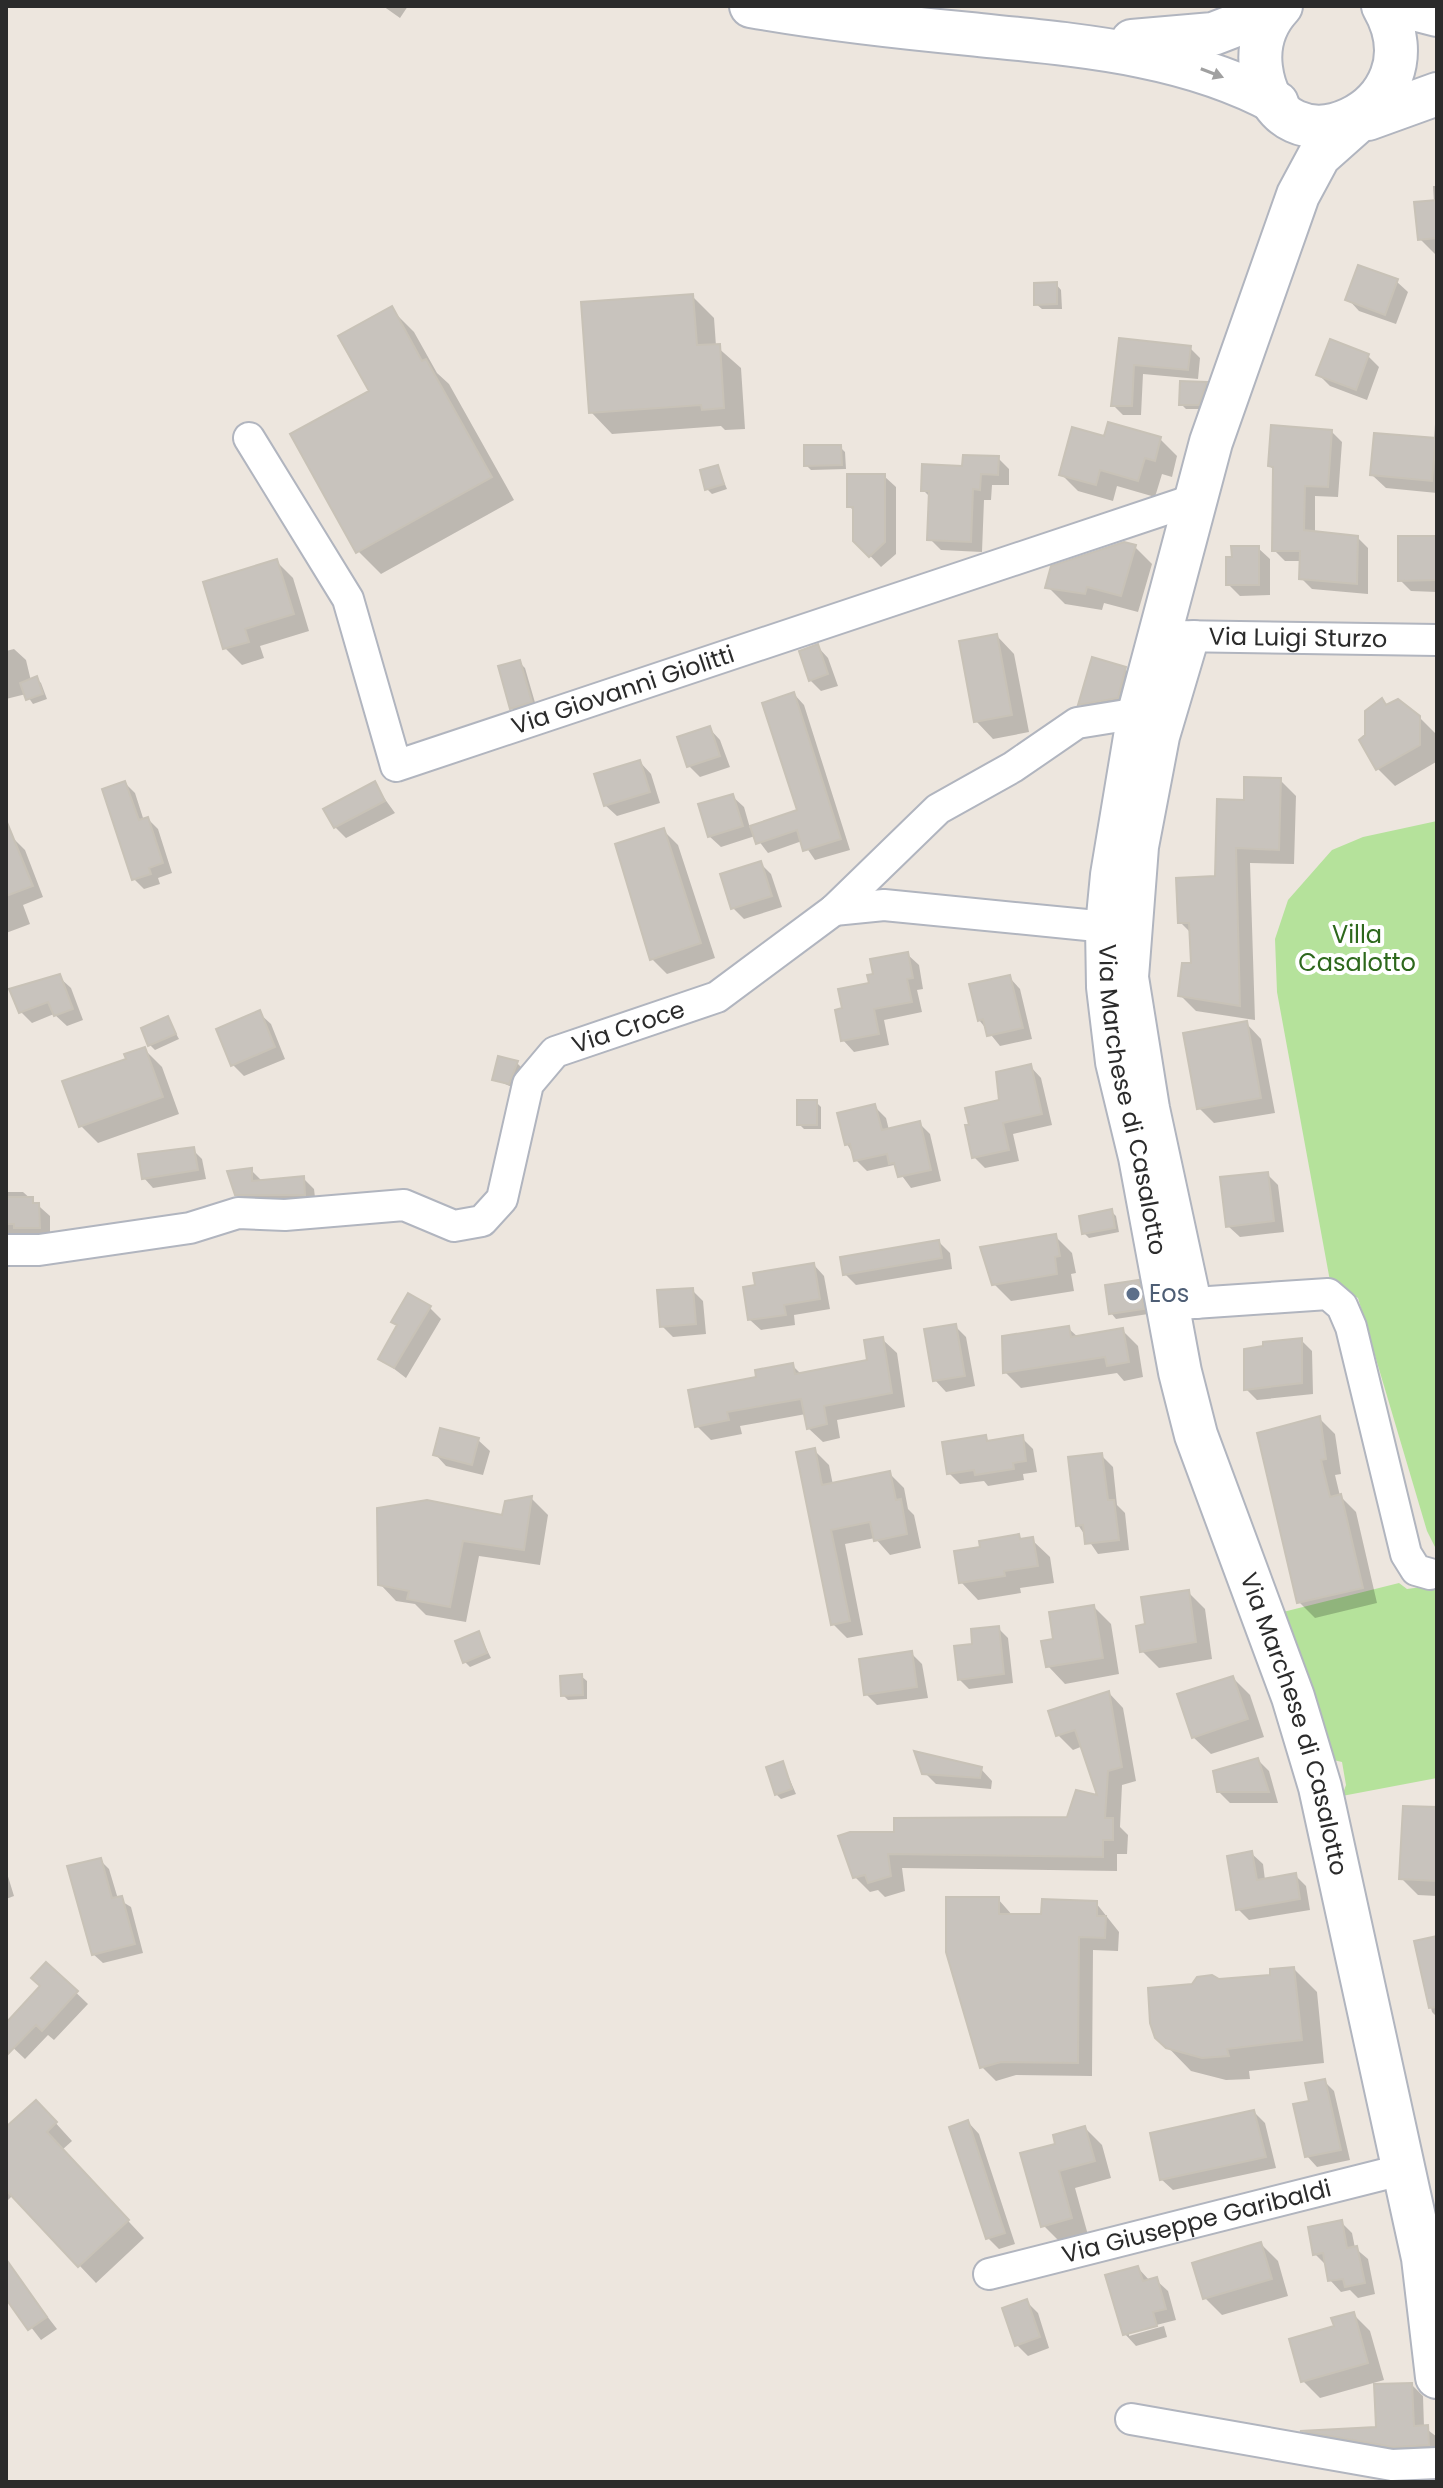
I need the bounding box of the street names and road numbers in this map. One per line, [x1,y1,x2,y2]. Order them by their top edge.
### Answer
street label: Via Luigi Sturzo [1209,620,1387,655]
street label: Via Giovanni Giolitti [507,637,738,742]
street label: Via Marchese di Casalotto [1091,944,1175,1258]
street label: Via Croce [567,992,689,1061]
street label: Via Marchese di Casalotto [1232,1568,1356,1879]
street label: Via Giuseppe Garibaldi [1058,2171,1334,2271]

